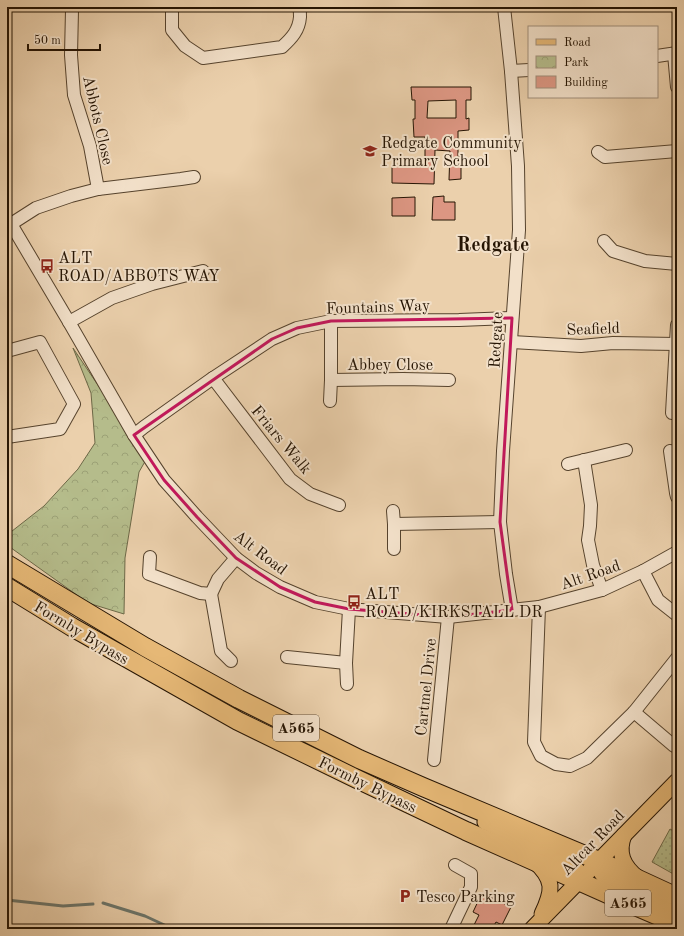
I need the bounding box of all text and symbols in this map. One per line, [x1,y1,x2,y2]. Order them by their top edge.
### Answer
scale bar [28,26,100,52]
legend [528,26,658,98]
text: 50 m [34,34,61,47]
text: Road [564,37,591,49]
text: Park [564,57,589,69]
street label: Abbots Close [79,74,115,167]
text: Building [564,77,608,89]
place label: Redgate Community Primary School [381,136,522,170]
school or university icon: Redgate Community Primary School [362,143,378,159]
district label: Redgate [457,236,529,256]
place label: ALT ROAD/ABBOTS WAY [58,251,220,285]
bus stop icon: ALT ROAD/ABBOTS WAY [39,258,55,274]
street label: Fountains Way [326,298,431,318]
street label: Redgate [488,311,506,369]
street label: Seafield [566,321,620,339]
street label: Abbey Close [347,358,433,374]
street label: Friars Walk [247,403,314,478]
street label: Alt Road [230,528,289,579]
street label: Alt Road [559,558,623,594]
place label: ALT ROAD/KIRKSTALL DR [365,587,543,621]
bus stop icon: ALT ROAD/KIRKSTALL DR [346,594,362,610]
street label: Formby Bypass [31,599,131,668]
street label: Cartmel Drive [414,638,440,737]
road number: A565 [273,715,319,741]
street label: Formby Bypass [315,755,419,817]
street label: Altcar Road [559,808,628,879]
parking icon: Tesco Parking [397,888,413,904]
place label: Tesco Parking [416,890,515,906]
road number: A565 [605,890,651,916]

